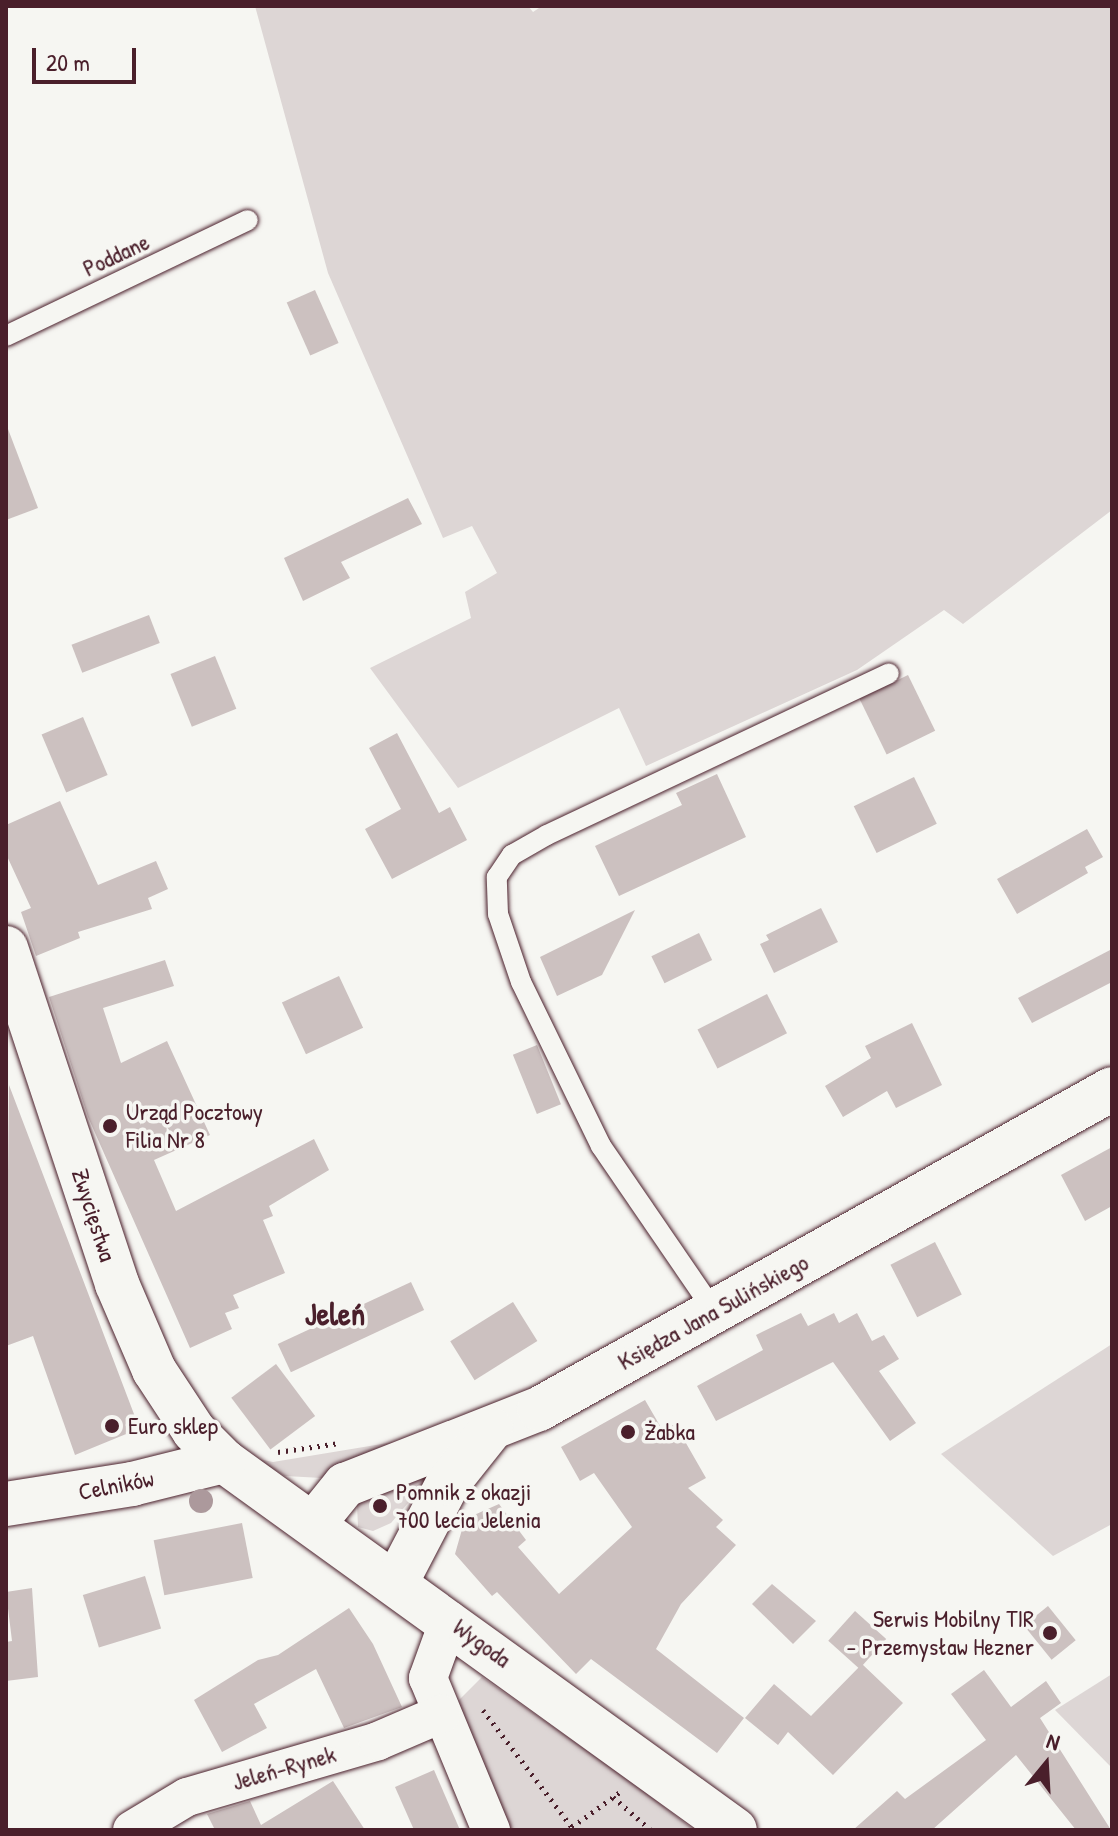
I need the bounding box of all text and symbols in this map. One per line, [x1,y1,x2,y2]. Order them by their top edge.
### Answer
scale bar [36,32,140,82]
text: 20 m [46,46,90,78]
street label: Poddane [78,227,154,283]
place label: Urząd Pocztowy Filia Nr 8 [126,1098,263,1154]
marker: Urząd Pocztowy Filia Nr 8 [101,1117,119,1135]
street label: Zwycięstwa [66,1165,122,1265]
street label: Księdza Jana Sulińskiego [613,1248,813,1376]
district label: Jeleń [305,1295,365,1333]
place label: Euro sklep [128,1412,218,1440]
marker: Euro sklep [103,1417,121,1435]
place label: Żabka [644,1418,695,1446]
marker: Żabka [619,1423,637,1441]
street label: Celników [76,1464,156,1506]
place label: Pomnik z okazji 700 lecia Jelenia [396,1478,540,1534]
marker: Pomnik z okazji 700 lecia Jelenia [371,1497,389,1515]
place label: Serwis Mobilny TIR - Przemysław Hezner [847,1605,1034,1661]
street label: Wygoda [448,1613,516,1673]
marker: Serwis Mobilny TIR - Przemysław Hezner [1041,1624,1059,1642]
north arrow [1006,1724,1086,1804]
text: N [1043,1725,1064,1757]
street label: Jeleń-Rynek [229,1740,339,1796]

